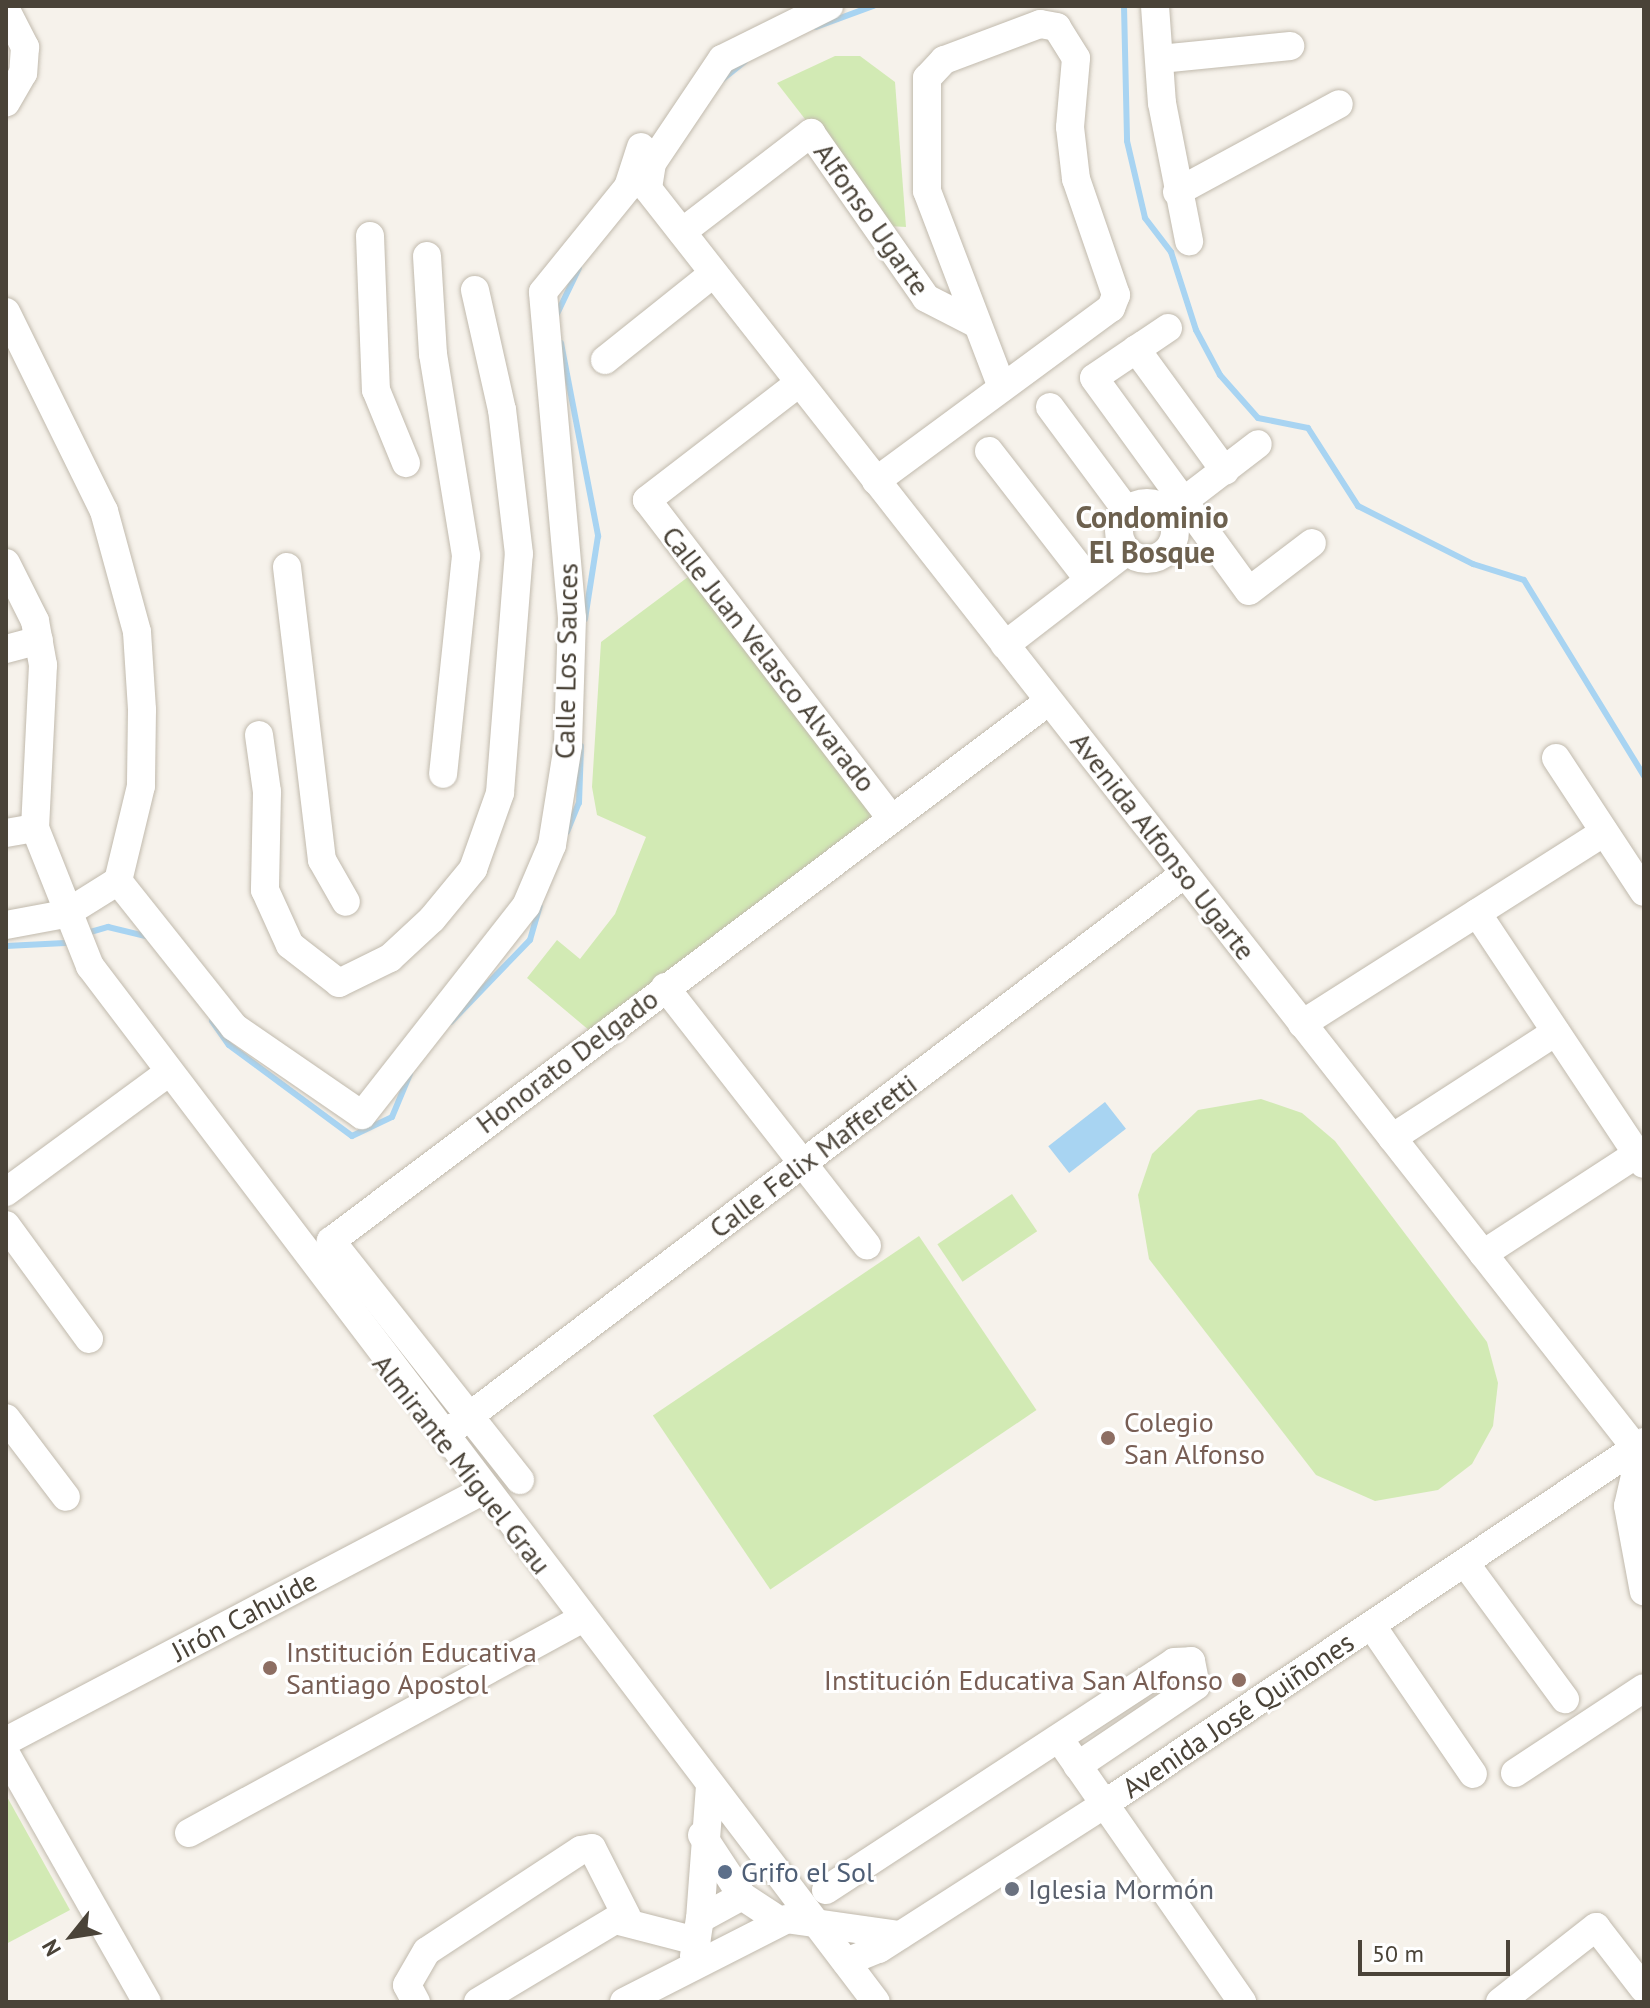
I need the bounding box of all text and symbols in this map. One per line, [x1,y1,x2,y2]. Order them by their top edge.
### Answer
street label: Alfonso Ugarte [807,136,937,302]
district label: Condominio El Bosque [1075,499,1229,570]
street label: Calle Juan Velasco Alvarado [654,519,884,799]
street label: Calle Los Sauces [547,563,585,759]
street label: Avenida Alfonso Ugarte [1063,725,1263,967]
street label: Honorato Delgado [469,982,665,1140]
street label: Calle Felix Mafferetti [702,1067,924,1245]
street label: Almirante Miguel Grau [366,1347,558,1581]
place label: Colegio San Alfonso [1124,1405,1266,1471]
marker: Colegio San Alfonso [1099,1429,1117,1447]
street label: Jirón Cahuide [166,1564,322,1668]
street label: Avenida José Quiñones [1116,1625,1360,1805]
place label: Institución Educativa Santiago Apostol [286,1635,537,1701]
marker: Institución Educativa Santiago Apostol [261,1659,279,1677]
place label: Institución Educativa San Alfonso [823,1663,1223,1697]
marker: Institución Educativa San Alfonso [1230,1671,1248,1689]
place label: Grifo el Sol [741,1855,874,1889]
marker: Grifo el Sol [716,1863,734,1881]
place label: Iglesia Mormón [1028,1872,1214,1906]
marker: Iglesia Mormón [1003,1880,1021,1898]
north arrow [32,1896,112,1976]
scale bar [1362,1924,1514,1974]
text: N [35,1935,67,1961]
text: 50 m [1372,1938,1424,1969]

